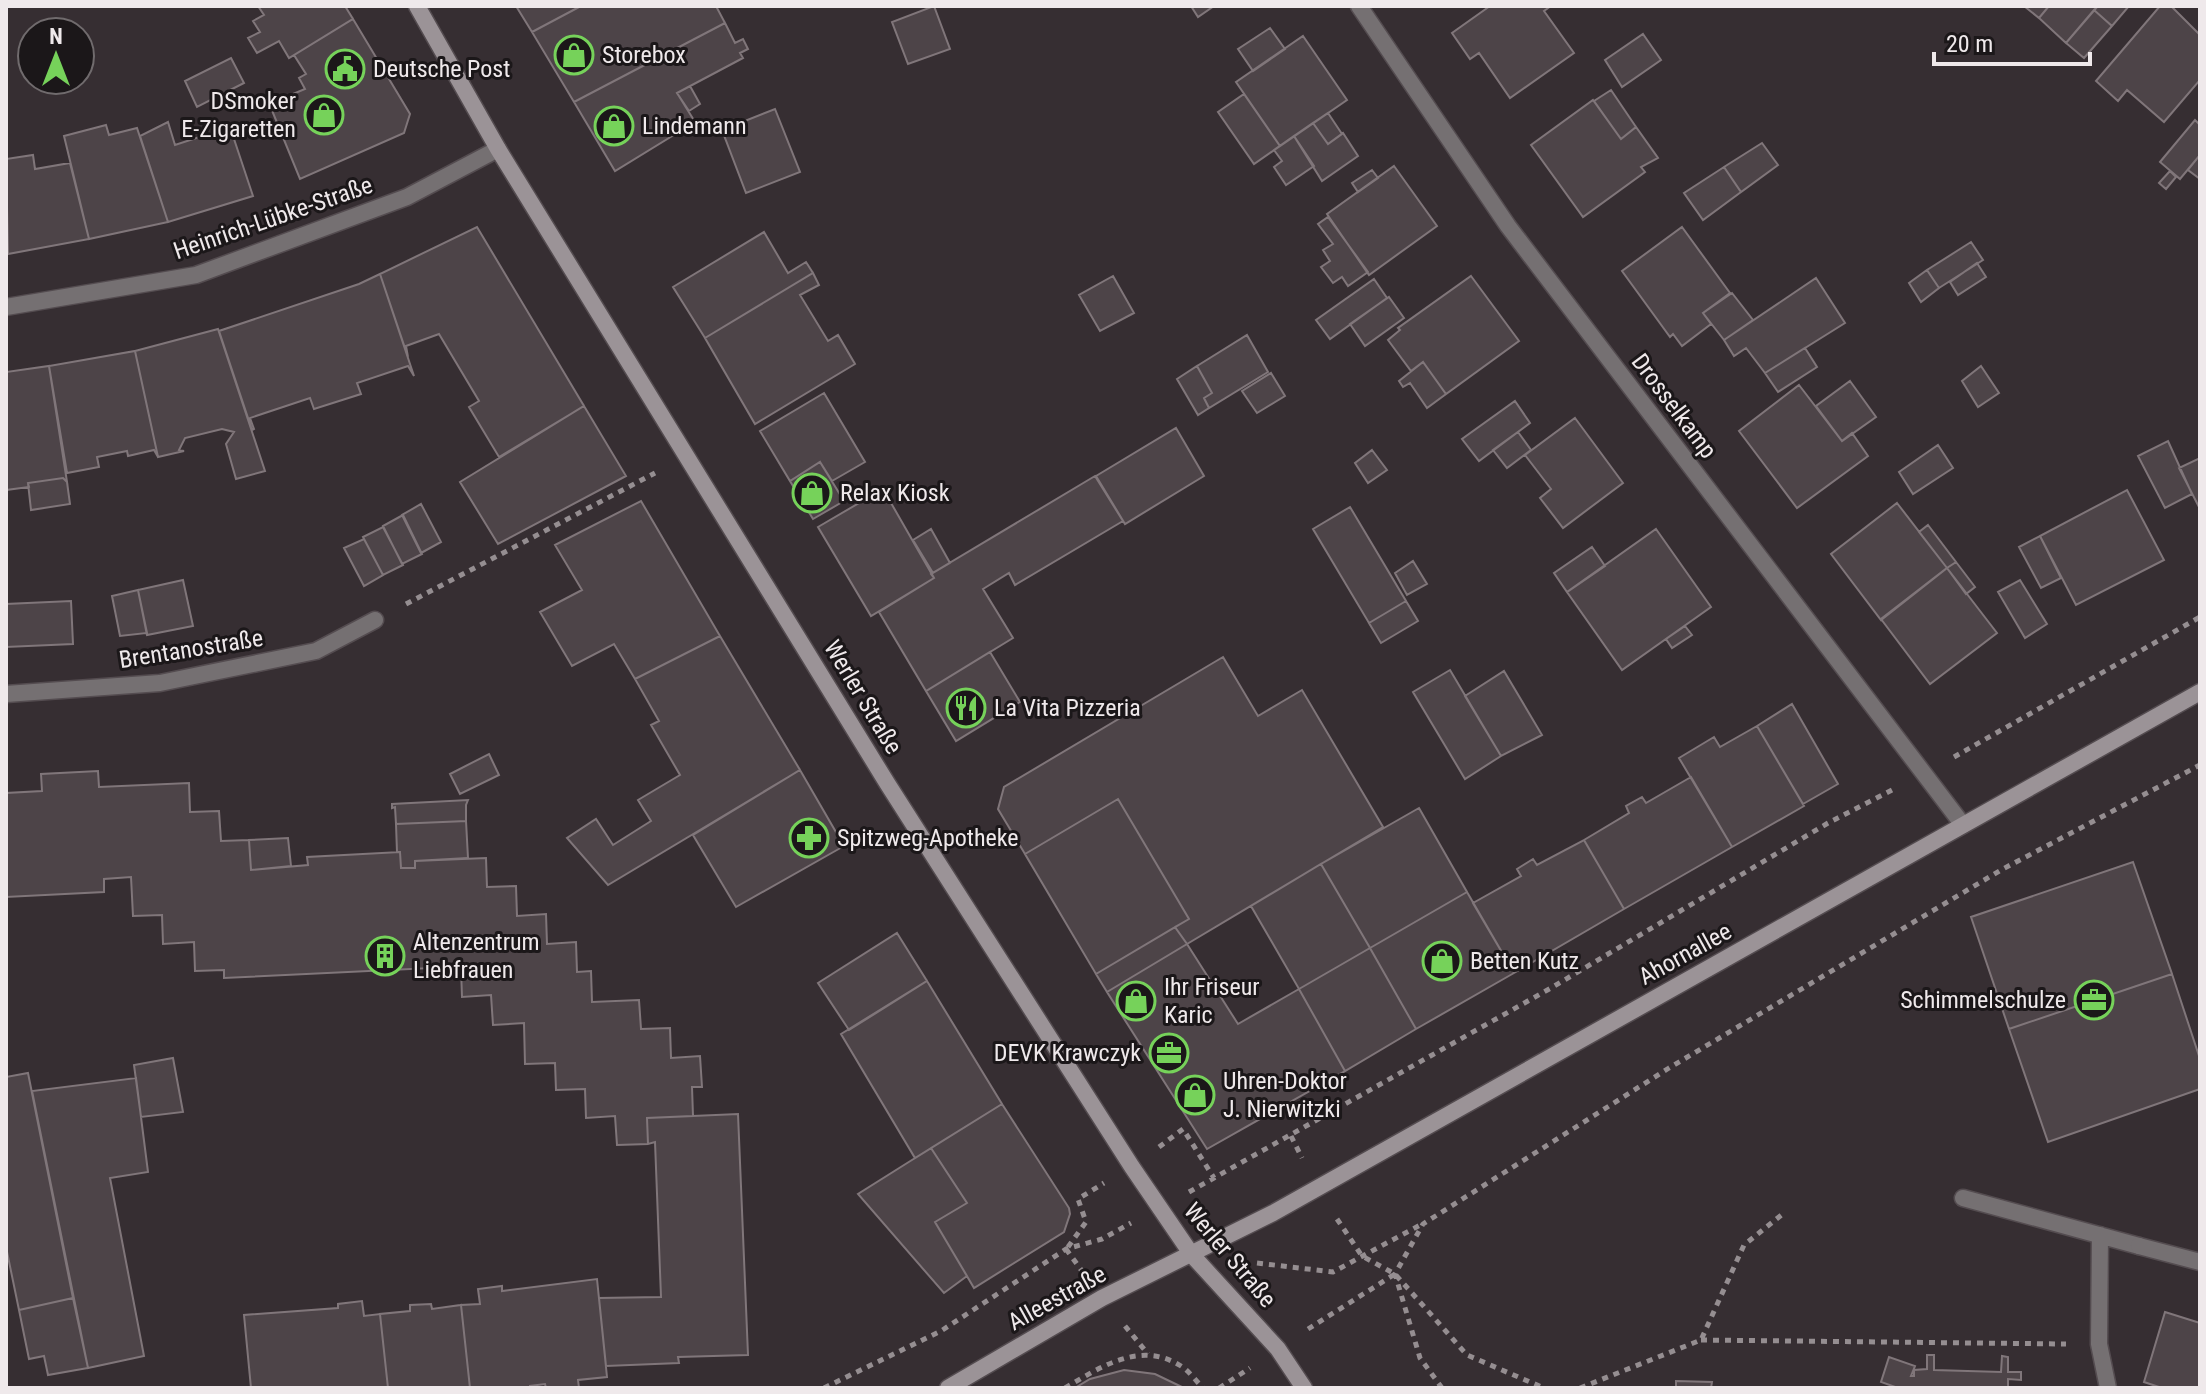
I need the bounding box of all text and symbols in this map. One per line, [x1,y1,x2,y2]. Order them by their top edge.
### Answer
north arrow [16,16,96,96]
scale bar [1934,16,2090,66]
text: N [49,24,63,49]
text: 20 m [1946,30,1993,58]
shop icon: Storebox [553,34,595,76]
place label: Storebox [602,41,686,69]
public building icon: Deutsche Post [324,48,366,90]
place label: Deutsche Post [373,55,510,83]
place label: DSmoker E-Zigaretten [181,87,296,143]
shop icon: DSmoker E-Zigaretten [303,94,345,136]
shop icon: Lindemann [593,105,635,147]
place label: Lindemann [642,112,747,140]
street label: Heinrich-Lübke-Straße [170,171,376,265]
street label: Drosselkamp [1626,348,1722,464]
shop icon: Relax Kiosk [791,472,833,514]
place label: Relax Kiosk [840,479,950,507]
street label: Brentanostraße [117,624,265,674]
street label: Werler Straße [818,635,908,759]
restaurant icon: La Vita Pizzeria [945,687,987,729]
place label: La Vita Pizzeria [994,694,1141,722]
pharmacy icon: Spitzweg-Apotheke [788,817,830,859]
place label: Spitzweg-Apotheke [837,824,1019,852]
street label: Ahornallee [1634,917,1736,991]
place label: Altenzentrum Liebfrauen [413,928,540,984]
building icon: Altenzentrum Liebfrauen [364,935,406,977]
shop icon: Betten Kutz [1421,940,1463,982]
place label: Betten Kutz [1470,947,1579,975]
place label: Ihr Friseur Karic [1164,973,1260,1029]
office icon: Schimmelschulze [2073,979,2115,1021]
shop icon: Ihr Friseur Karic [1115,980,1157,1022]
place label: Schimmelschulze [1900,986,2066,1014]
office icon: DEVK Krawczyk [1148,1032,1190,1074]
place label: DEVK Krawczyk [994,1039,1141,1067]
place label: Uhren-Doktor J. Nierwitzki [1223,1067,1347,1123]
shop icon: Uhren-Doktor J. Nierwitzki [1174,1074,1216,1116]
street label: Werler Straße [1178,1197,1282,1313]
street label: Alleestraße [1003,1260,1111,1336]

